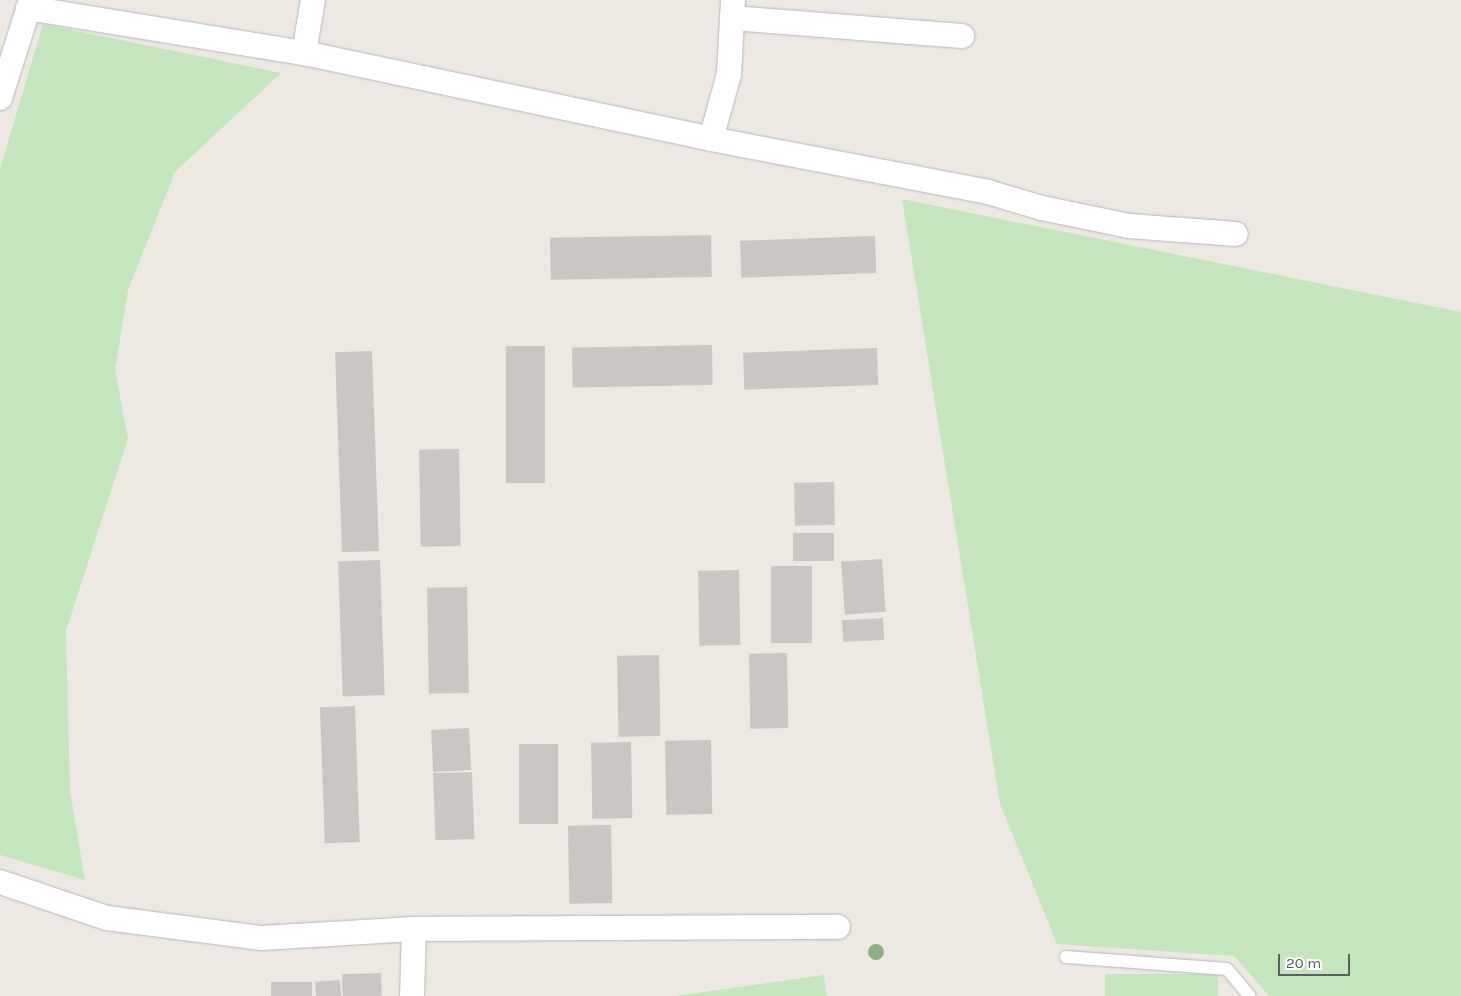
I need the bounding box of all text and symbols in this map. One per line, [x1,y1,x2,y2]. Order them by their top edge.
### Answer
scale bar [1281,944,1354,976]
text: 20 m [1286,954,1321,972]

